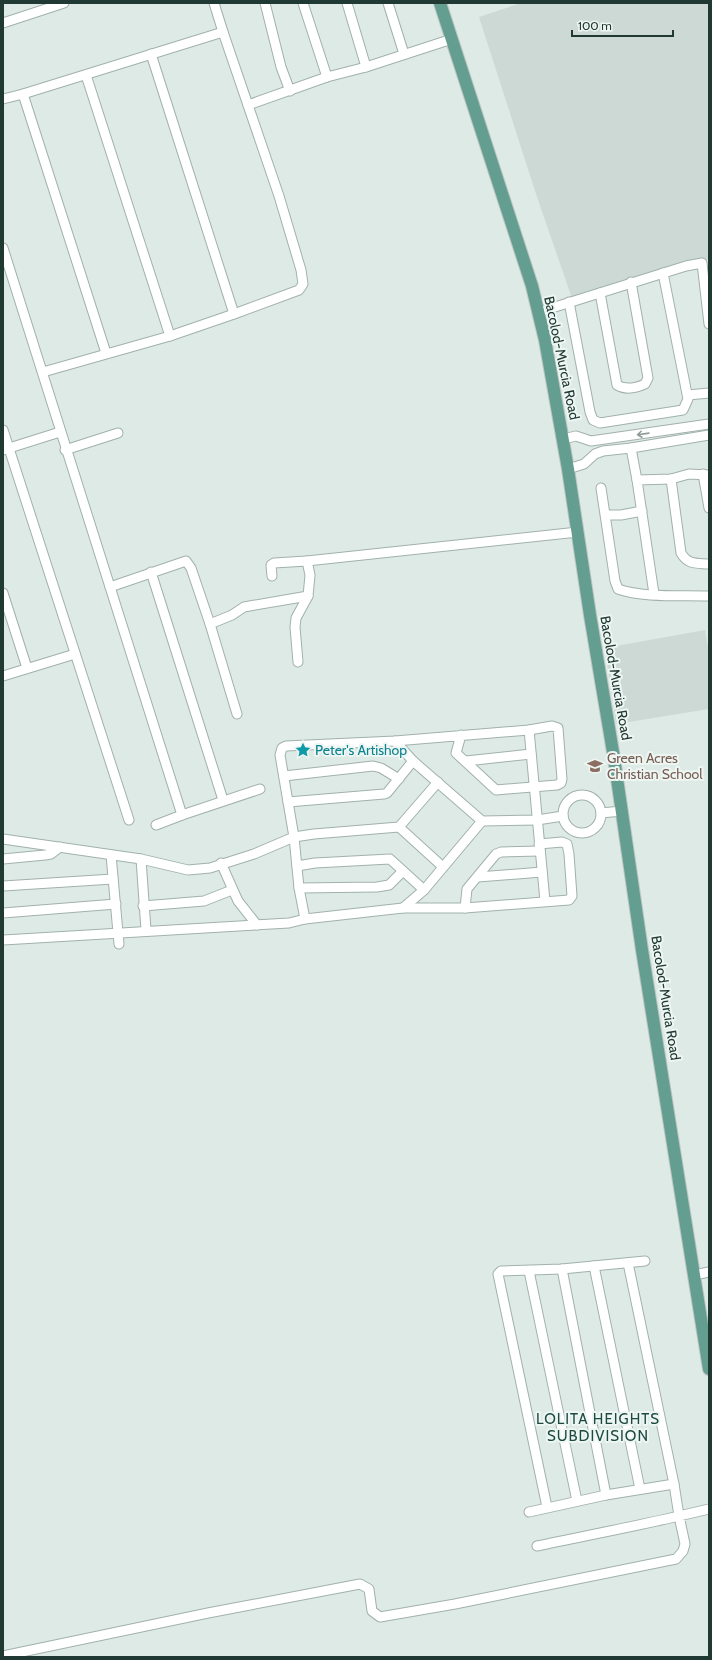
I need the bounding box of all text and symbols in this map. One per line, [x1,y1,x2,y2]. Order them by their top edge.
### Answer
scale bar [572,12,673,38]
text: 100 m [578,18,612,33]
street label: Bacolod-Murcia Road [540,294,584,422]
one-way arrow [637,430,650,438]
street label: Bacolod-Murcia Road [596,614,636,742]
place icon: Peter's Artishop [294,741,312,759]
place label: Peter's Artishop [315,741,407,759]
place label: Green Acres Christian School [607,749,703,783]
school or university icon: Green Acres Christian School [586,757,604,775]
street label: Bacolod-Murcia Road [647,934,685,1062]
district label: LOLITA HEIGHTS SUBDIVISION [536,1410,660,1445]

